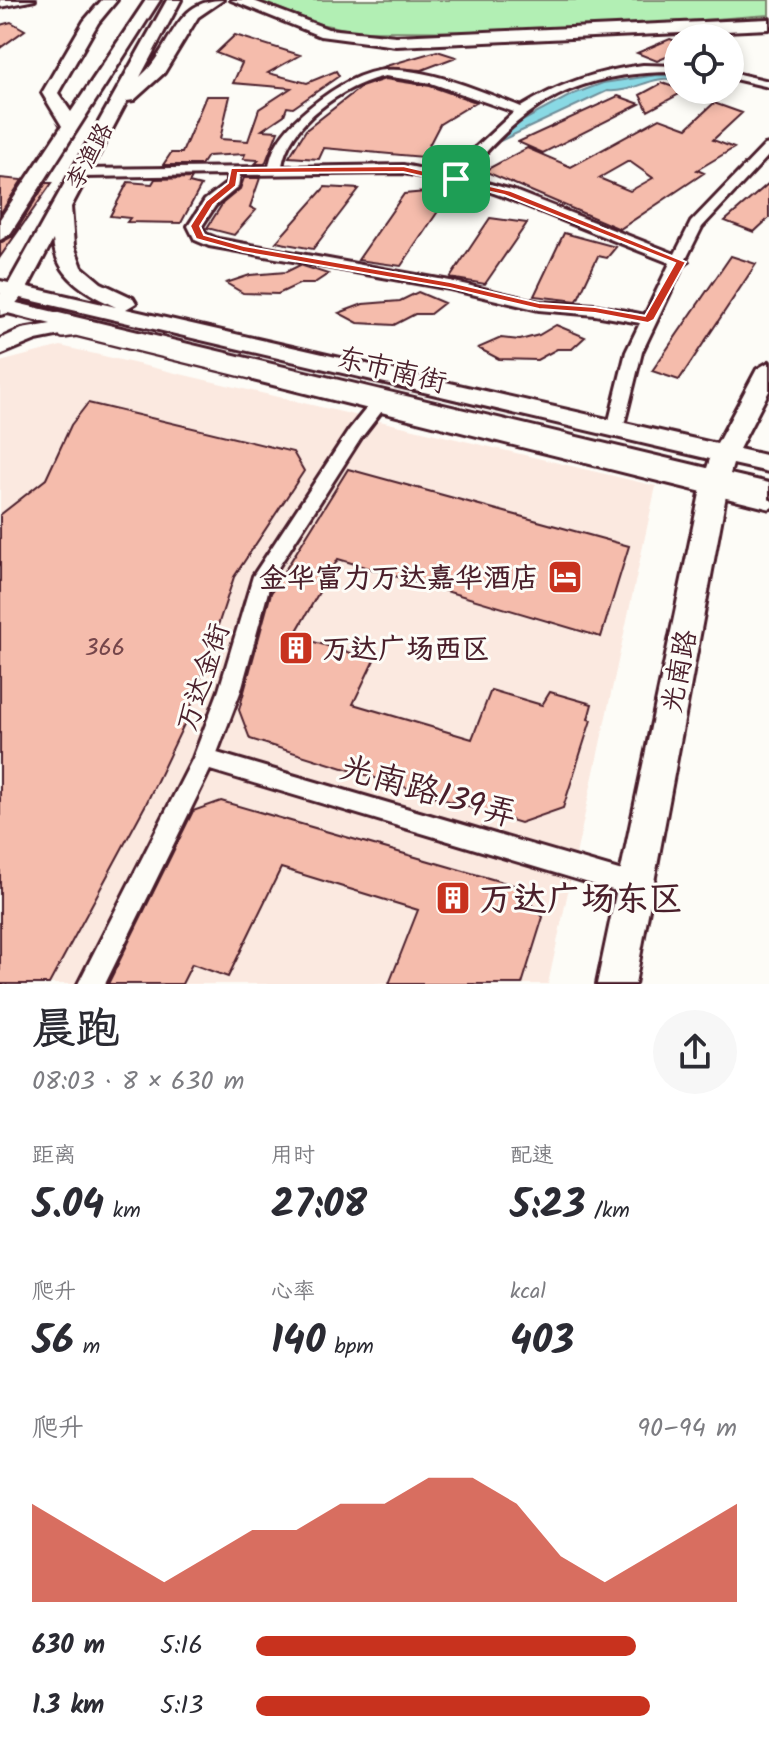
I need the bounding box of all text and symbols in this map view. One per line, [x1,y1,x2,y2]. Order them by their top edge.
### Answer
map controls [664,24,744,104]
button: locate [664,24,744,104]
street label: 李渔路 [56,116,124,198]
pin [422,145,490,213]
icon: arrive [434,157,478,201]
street label: 东市南街 [332,336,451,407]
place label: 金华富力万达嘉华酒店 [259,557,539,602]
hotel icon: 金华富力万达嘉华酒店 [546,558,584,596]
street label: 万达金街 [166,618,243,738]
street label: 光南路 [650,626,711,717]
place label: 万达广场西区 [322,628,490,673]
house number: 366 [85,629,125,668]
building icon: 万达广场西区 [277,629,315,667]
street label: 光南路139弄 [333,742,523,844]
place label: 万达广场东区 [479,874,683,928]
building icon: 万达广场东区 [434,879,472,917]
text: 晨跑 [32,996,120,1066]
button: share [653,1010,737,1094]
text: 08:03 · 8 × 630 m [32,1061,245,1103]
text: 距离 [32,1139,76,1174]
text: 用时 [271,1139,315,1174]
text: 配速 [510,1139,554,1174]
text: 5.04 [32,1174,104,1238]
text: 27:08 [271,1174,367,1238]
text: 5:23 [510,1174,585,1238]
text: km [104,1194,141,1229]
text: /km [585,1194,630,1229]
text: 爬升 [32,1275,76,1310]
text: 心率 [271,1275,315,1310]
text: kcal [510,1275,546,1310]
text: 56 [32,1310,74,1374]
text: 140 [271,1310,325,1374]
text: 403 [510,1310,574,1374]
text: m [74,1330,100,1365]
text: bpm [325,1330,374,1365]
text: 爬升 [32,1408,84,1450]
text: 90–94 m [637,1408,737,1450]
text: 630 m [32,1625,105,1667]
text: 5:16 [160,1625,203,1667]
text: 1.3 km [32,1685,104,1727]
text: 5:13 [160,1685,203,1727]

